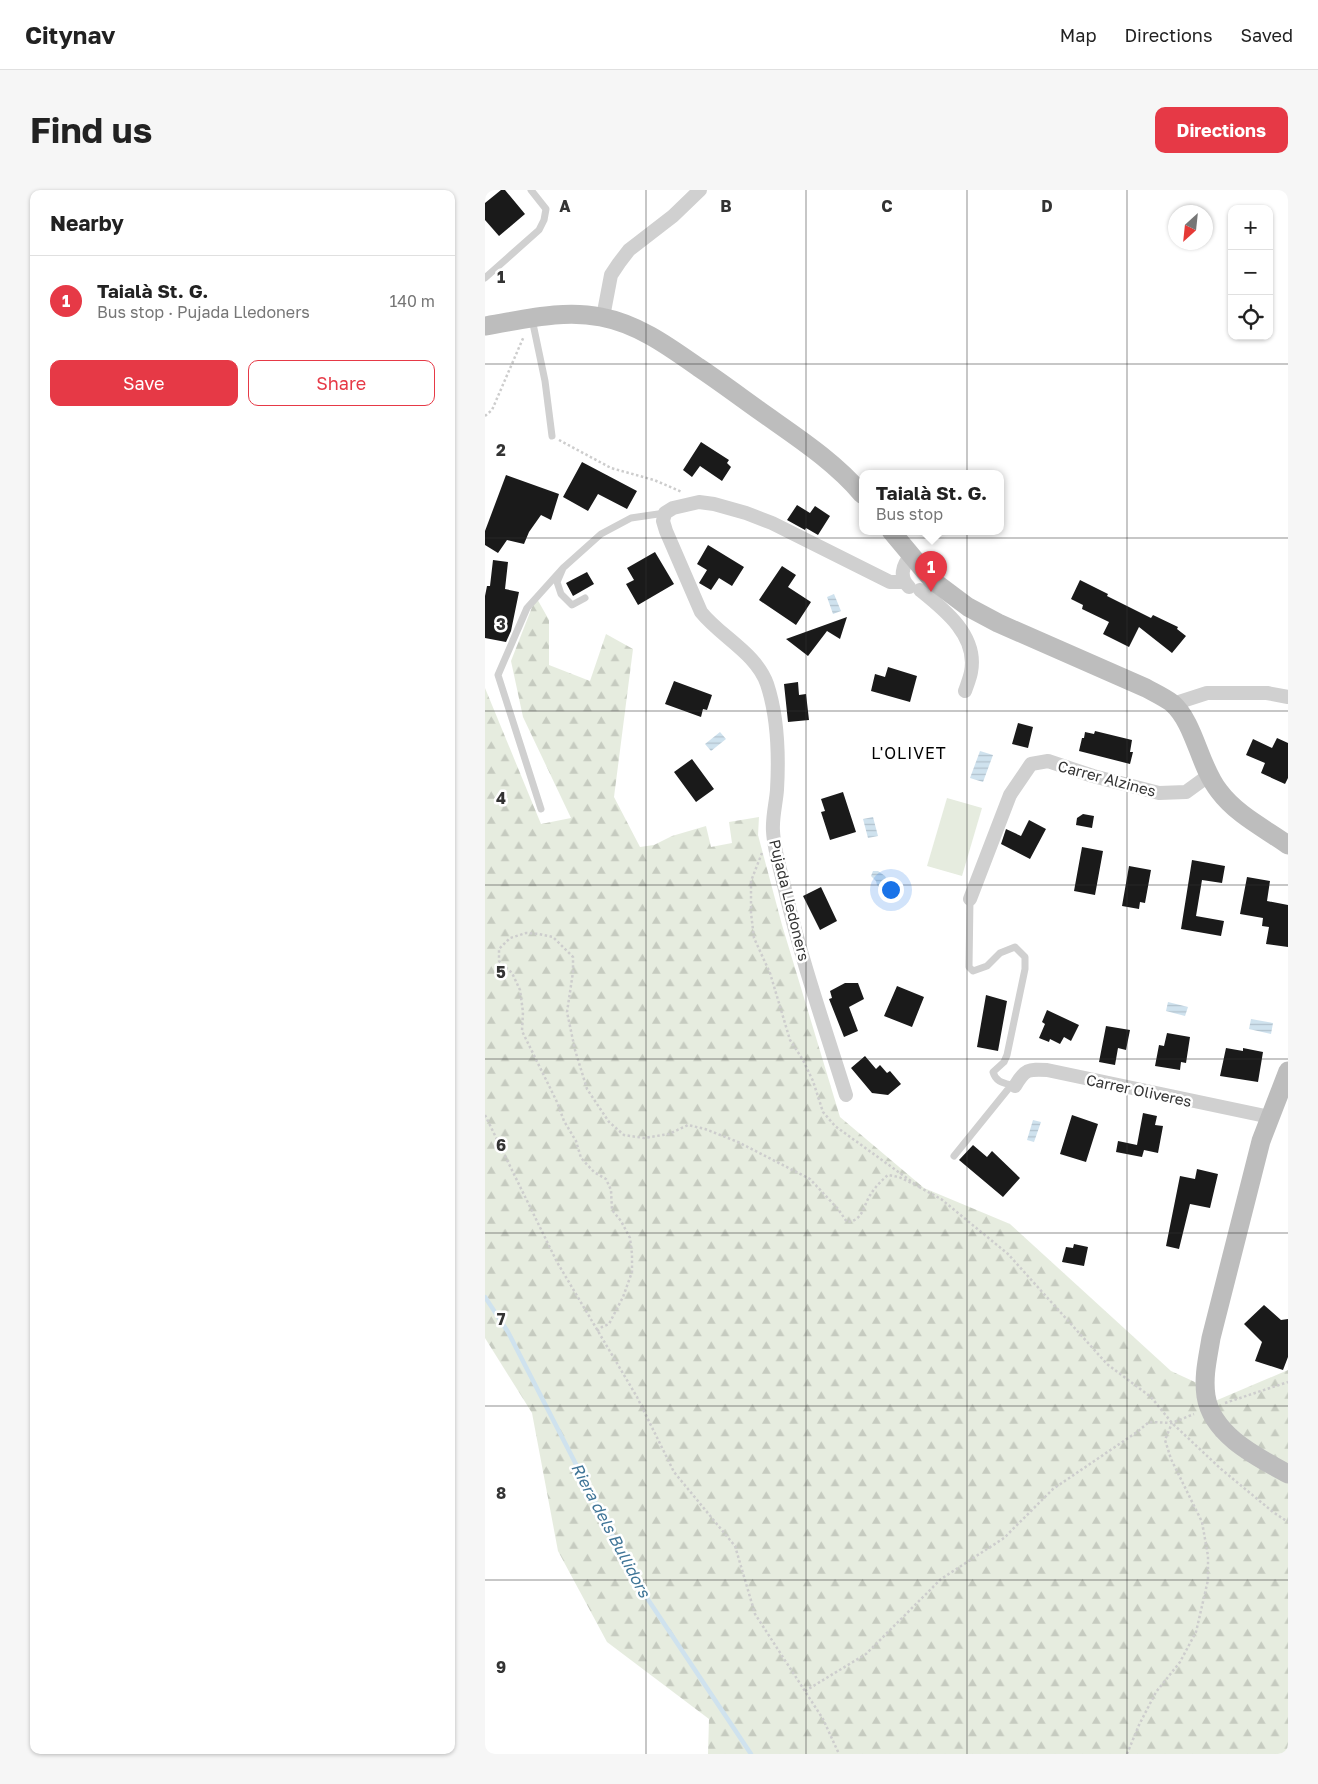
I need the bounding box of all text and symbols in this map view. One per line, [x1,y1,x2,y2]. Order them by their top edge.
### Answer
text: Citynav [25,20,115,49]
text: Map [1060,24,1096,46]
text: Directions [1124,24,1212,46]
text: Saved [1240,24,1293,46]
button: Directions [1155,107,1288,153]
text: Find us [30,109,152,151]
text: A [559,196,571,216]
text: B [720,196,732,216]
text: C [881,196,893,216]
text: D [1041,196,1053,216]
north arrow [1168,205,1213,250]
map controls [1228,205,1273,340]
button: + [1228,205,1273,250]
text: Nearby [50,210,124,236]
button: − [1228,250,1273,295]
text: 1 [497,267,505,287]
text: Taialà St. G. [97,279,208,302]
text: 1 [62,291,70,311]
text: 140 m [389,291,435,311]
button: locate [1228,295,1273,340]
text: Bus stop · Pujada Lledoners [97,302,310,322]
button: Save [50,360,238,406]
button: Share [248,360,435,406]
text: 2 [496,440,506,460]
popup [859,470,1004,535]
text: Taialà St. G. [876,481,987,504]
text: Bus stop [876,504,943,524]
pin: 1 [915,551,947,592]
text: 3 [496,614,506,634]
district label: L'OLIVET [871,743,947,763]
street label: Carrer Alzines [1056,756,1158,800]
text: 4 [496,788,506,808]
street label: Pujada Lledoners [766,837,814,963]
your location [878,877,904,903]
text: 5 [496,962,506,982]
street label: Carrer Oliveres [1084,1070,1194,1110]
text: 6 [496,1135,506,1155]
text: 7 [497,1309,506,1329]
water label: Riera dels Bullidors [567,1459,656,1602]
text: 8 [496,1483,506,1503]
text: 9 [496,1657,506,1677]

